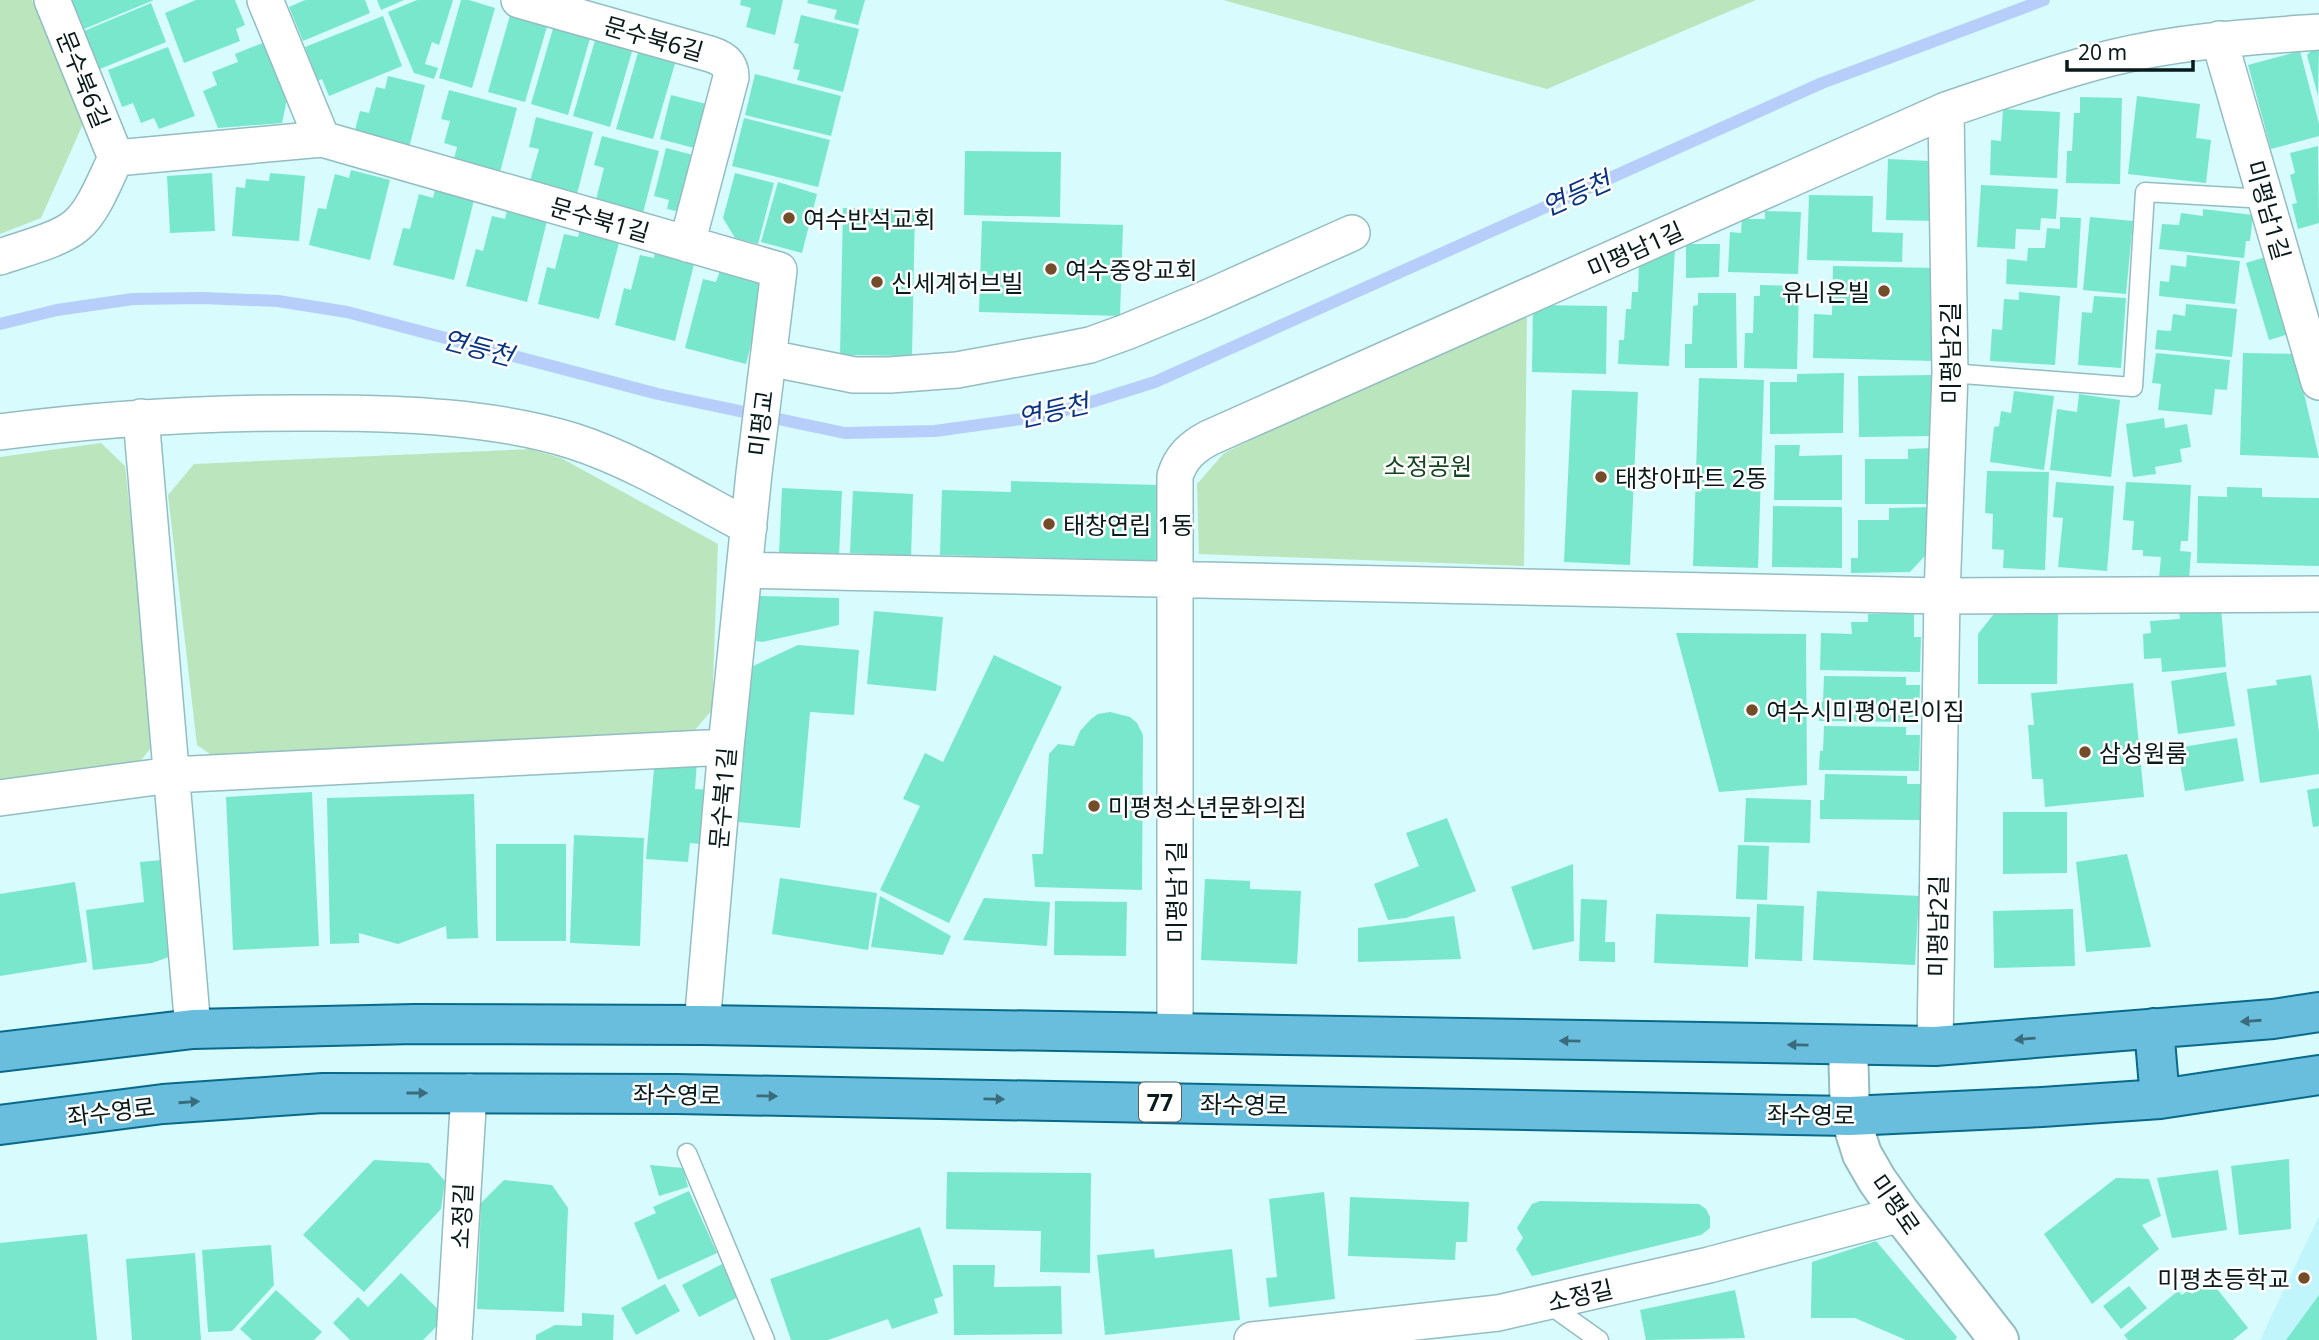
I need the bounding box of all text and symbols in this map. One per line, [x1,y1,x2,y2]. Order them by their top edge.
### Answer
street label: 문수북6길 [600,8,708,68]
street label: 문수북6길 [50,26,118,132]
scale bar [2067,28,2193,72]
text: 20 m [2078,38,2127,66]
street label: 미평남1길 [2239,156,2299,264]
water label: 연등천 [1536,161,1619,224]
street label: 문수북1길 [546,189,654,249]
place label: 여수반석교회 [803,202,935,235]
marker: 여수반석교회 [781,210,797,226]
street label: 미평남1길 [1582,213,1688,285]
place label: 여수중앙교회 [1065,253,1197,286]
marker: 여수중앙교회 [1043,261,1059,277]
place label: 신세계허브빌 [891,266,1023,299]
marker: 신세계허브빌 [869,274,885,290]
place label: 유니온빌 [1782,275,1870,308]
marker: 유니온빌 [1876,283,1892,299]
street label: 미평남2길 [1933,302,1966,404]
water label: 연등천 [439,320,520,374]
water label: 연등천 [1014,384,1095,436]
street label: 미평교 [740,388,780,458]
park label: 소정공원 [1384,449,1472,482]
place label: 태창아파트 2동 [1615,461,1767,494]
marker: 태창아파트 2동 [1593,469,1609,485]
place label: 태창연립 1동 [1063,508,1193,541]
marker: 태창연립 1동 [1041,516,1057,532]
place label: 여수시미평어린이집 [1766,694,1965,727]
marker: 여수시미평어린이집 [1744,702,1760,718]
place label: 삼성원룸 [2099,736,2187,769]
marker: 삼성원룸 [2077,744,2093,760]
street label: 문수북1길 [701,746,743,850]
place label: 미평청소년문화의집 [1108,790,1307,823]
marker: 미평청소년문화의집 [1086,798,1102,814]
street label: 미평남1길 [1159,841,1192,943]
street label: 미평남2길 [1920,875,1954,977]
one-way arrow [2240,1016,2262,1027]
one-way arrow [2013,1034,2035,1045]
one-way arrow [1559,1035,1581,1047]
one-way arrow [1786,1039,1808,1050]
street label: 좌수영로 [633,1077,721,1111]
road number: 77 [1139,1082,1181,1121]
one-way arrow [406,1087,428,1099]
street label: 좌수영로 [1200,1087,1288,1121]
street label: 좌수영로 [65,1089,157,1133]
one-way arrow [756,1090,778,1101]
one-way arrow [983,1094,1005,1105]
one-way arrow [179,1096,201,1107]
street label: 좌수영로 [1767,1097,1855,1131]
street label: 미평로 [1863,1167,1929,1241]
street label: 소정길 [443,1182,479,1250]
place label: 미평초등학교 [2158,1262,2290,1295]
marker: 미평초등학교 [2296,1270,2312,1286]
street label: 소정길 [1544,1271,1616,1319]

